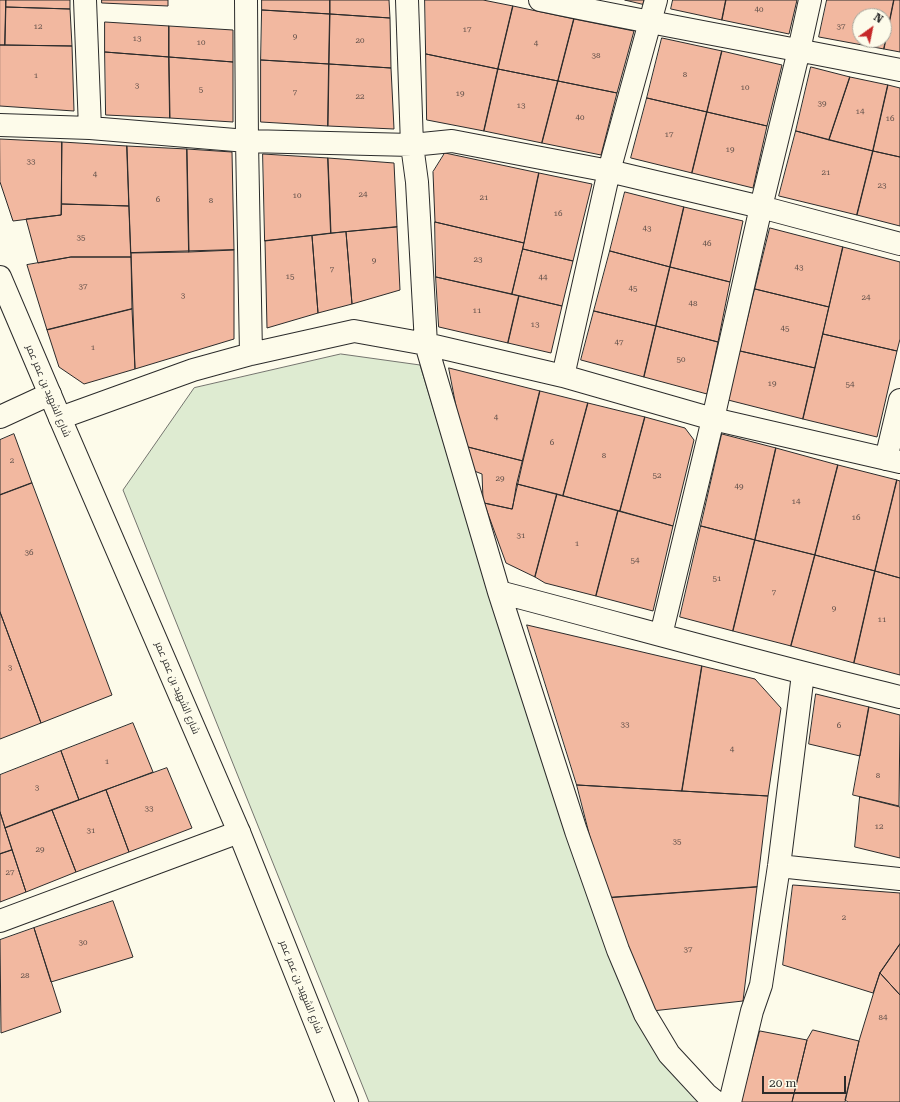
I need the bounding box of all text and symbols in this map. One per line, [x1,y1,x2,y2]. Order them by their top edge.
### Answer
house number: 40 [755,5,763,15]
north arrow [852,8,892,48]
text: N [871,11,885,26]
house number: 12 [34,22,42,32]
house number: 37 [837,22,845,32]
house number: 17 [463,25,471,35]
house number: 9 [293,32,297,42]
house number: 13 [133,34,141,44]
house number: 20 [356,36,364,46]
house number: 10 [197,38,205,48]
house number: 4 [534,39,538,49]
house number: 38 [592,51,600,61]
house number: 8 [683,70,687,80]
house number: 1 [34,71,38,81]
house number: 3 [135,81,139,91]
house number: 10 [741,83,749,93]
house number: 5 [199,85,203,95]
house number: 7 [293,88,297,98]
house number: 19 [456,89,464,99]
house number: 22 [356,92,364,102]
house number: 39 [818,99,826,109]
house number: 13 [517,101,525,111]
house number: 14 [856,107,864,117]
house number: 40 [576,113,584,123]
house number: 16 [886,114,894,124]
house number: 17 [665,130,673,140]
house number: 19 [726,145,734,155]
house number: 33 [27,157,35,167]
house number: 21 [822,168,830,178]
house number: 4 [93,170,97,180]
house number: 23 [878,181,886,191]
house number: 24 [359,190,367,200]
house number: 10 [293,191,301,201]
house number: 21 [480,193,488,203]
house number: 6 [156,195,160,205]
house number: 8 [209,196,213,206]
house number: 16 [554,209,562,219]
house number: 43 [643,224,651,234]
house number: 35 [77,233,85,243]
house number: 46 [703,239,711,249]
house number: 23 [474,255,482,265]
house number: 9 [372,256,376,266]
house number: 43 [795,263,803,273]
house number: 7 [330,265,334,275]
house number: 15 [286,272,294,282]
house number: 44 [539,273,547,283]
house number: 37 [79,282,87,292]
house number: 45 [629,284,637,294]
house number: 3 [181,291,185,301]
house number: 24 [862,293,870,303]
house number: 48 [689,299,697,309]
house number: 11 [473,306,481,316]
house number: 13 [531,320,539,330]
house number: 45 [781,324,789,334]
house number: 47 [615,338,623,348]
street label: شارع الشهيد بن عمر عمر [23,343,73,439]
house number: 1 [91,343,95,353]
house number: 50 [677,355,685,365]
house number: 19 [768,379,776,389]
house number: 54 [846,380,854,390]
house number: 4 [494,413,498,423]
house number: 6 [550,438,554,448]
house number: 8 [602,451,606,461]
house number: 2 [10,456,14,466]
house number: 52 [653,471,661,481]
house number: 29 [496,474,504,484]
house number: 49 [735,482,743,492]
house number: 14 [792,497,800,507]
house number: 16 [852,513,860,523]
house number: 31 [517,531,525,541]
house number: 1 [575,539,579,549]
house number: 36 [25,548,33,558]
house number: 54 [631,556,639,566]
house number: 51 [713,574,721,584]
house number: 7 [772,588,776,598]
house number: 9 [832,604,836,614]
house number: 11 [878,615,886,625]
street label: شارع الشهيد بن عمر عمر [152,640,202,736]
house number: 3 [8,663,12,673]
house number: 33 [621,720,629,730]
house number: 6 [837,721,841,731]
house number: 4 [730,745,734,755]
house number: 1 [105,757,109,767]
house number: 8 [876,771,880,781]
house number: 3 [35,783,39,793]
house number: 33 [145,804,153,814]
house number: 12 [875,822,883,832]
house number: 31 [87,826,95,836]
house number: 35 [673,837,681,847]
house number: 29 [36,845,44,855]
house number: 27 [6,868,14,878]
house number: 2 [842,913,846,923]
house number: 30 [79,938,87,948]
street label: شارع الشهيد بن عمر عمر [277,939,325,1035]
house number: 37 [684,945,692,955]
house number: 28 [21,971,29,981]
house number: 84 [879,1013,887,1023]
scale bar [764,1068,848,1094]
text: 20 m [769,1076,796,1090]

